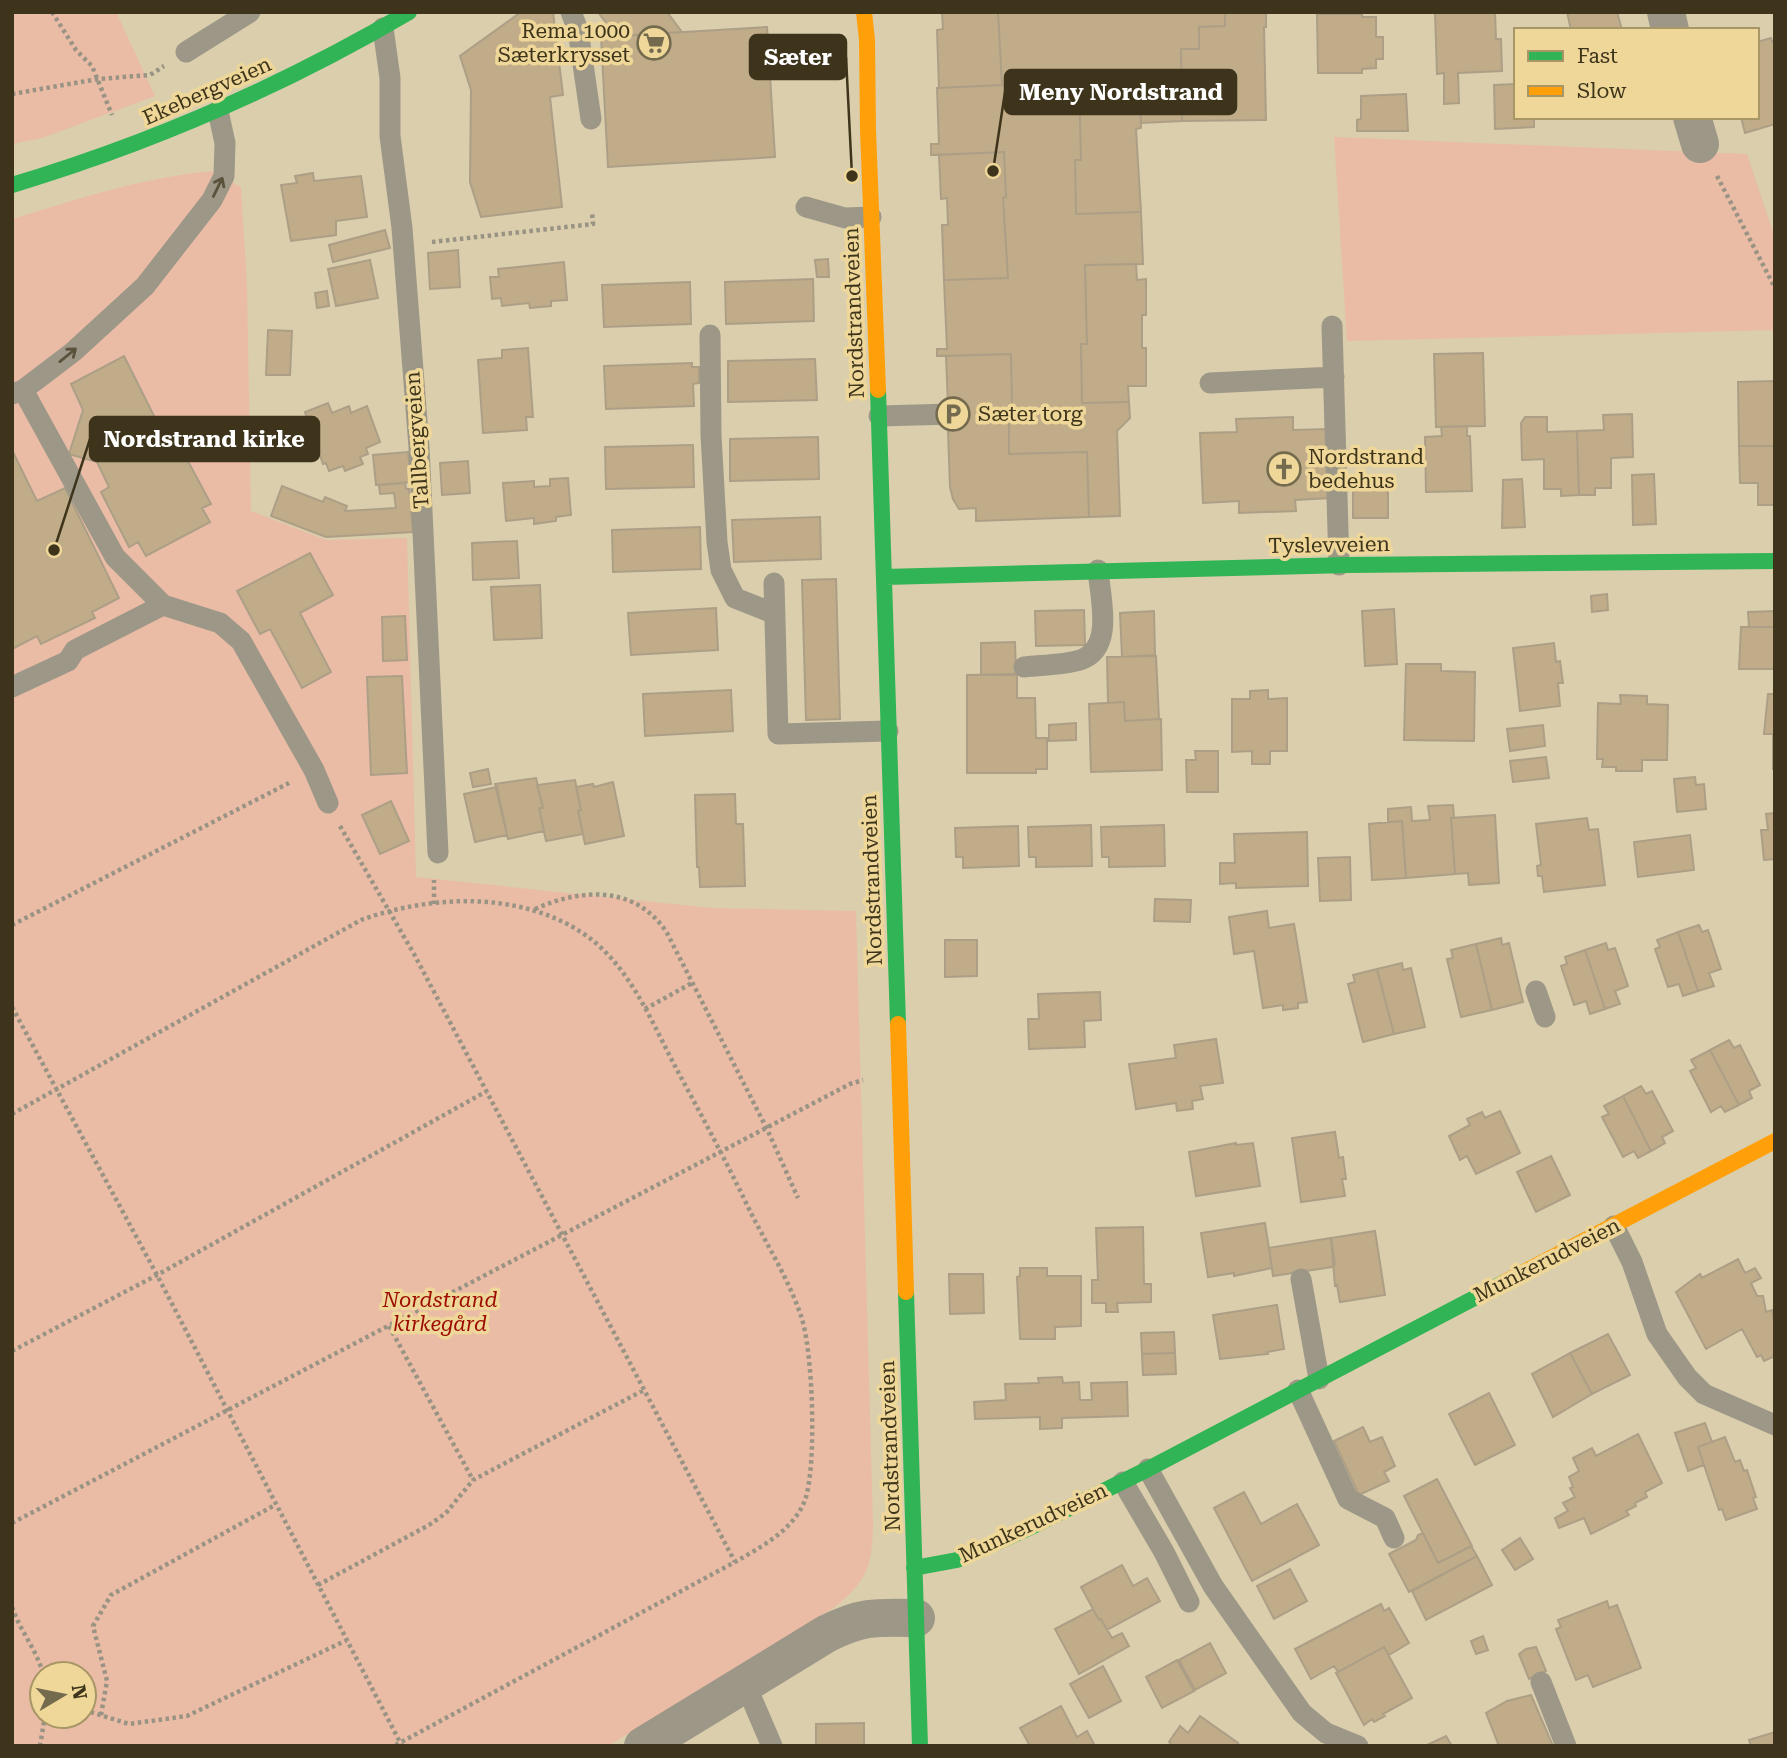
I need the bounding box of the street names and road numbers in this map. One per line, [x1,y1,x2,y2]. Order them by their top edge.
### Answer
street label: Ekebergveien [139,52,275,130]
street label: Nordstrandveien [839,227,869,399]
street label: Tallbergveien [400,370,434,509]
street label: Tyslevveien [1268,532,1391,558]
street label: Nordstrandveien [857,794,887,966]
street label: Munkerudveien [1470,1213,1624,1307]
street label: Nordstrandveien [875,1360,905,1532]
street label: Munkerudveien [955,1478,1111,1568]

